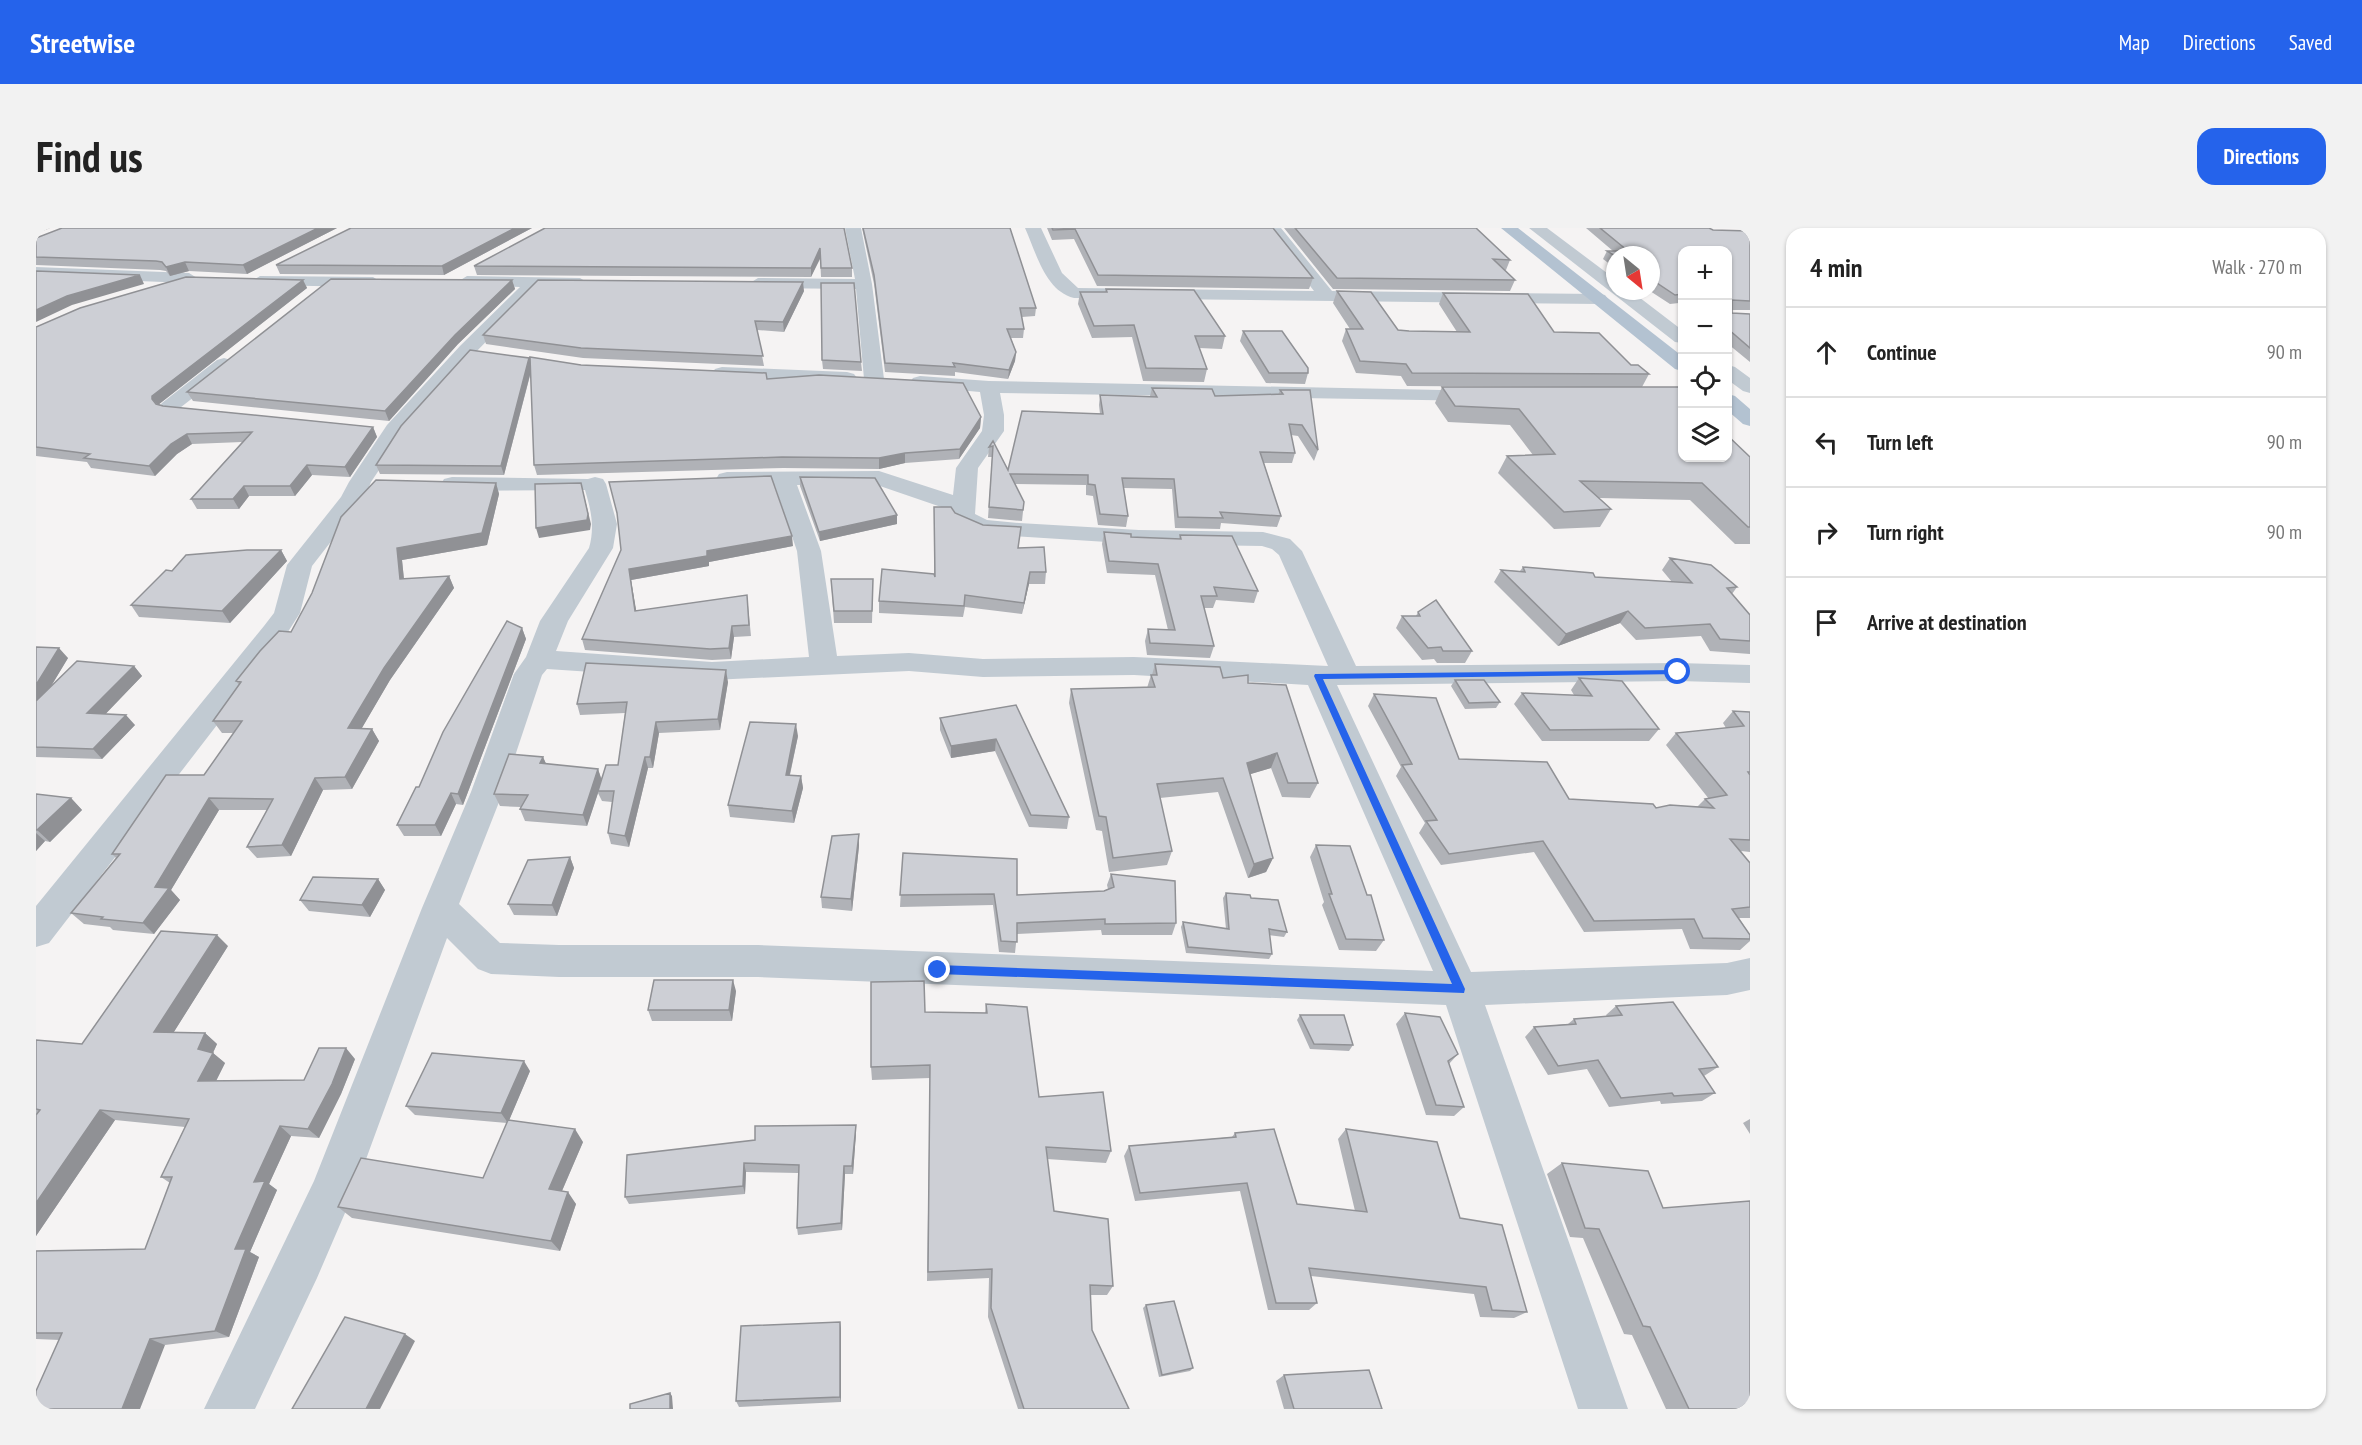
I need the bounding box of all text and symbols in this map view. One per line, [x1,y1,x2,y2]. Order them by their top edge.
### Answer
text: Streetwise [30,24,135,61]
text: Map [2119,29,2150,56]
text: Directions [2183,29,2256,56]
text: Saved [2289,29,2332,56]
button: Directions [2197,128,2326,185]
text: Find us [36,129,143,184]
north arrow [1606,246,1660,300]
map controls [1678,246,1732,462]
button: + [1678,246,1732,300]
text: 4 min [1810,251,1863,284]
text: Walk · 270 m [2212,254,2302,280]
button: − [1678,300,1732,354]
icon: ahead [1810,336,1843,369]
text: Continue [1867,338,1937,366]
text: 90 m [2267,339,2302,365]
button: locate [1678,354,1732,408]
button: layers [1678,408,1732,462]
icon: left [1810,426,1843,459]
text: Turn left [1867,428,1933,456]
text: 90 m [2267,429,2302,455]
icon: right [1810,516,1843,549]
text: Turn right [1867,518,1944,546]
text: 90 m [2267,519,2302,545]
icon: arrive [1810,606,1843,639]
text: Arrive at destination [1867,608,2027,636]
route start [1664,658,1690,684]
route end [924,956,950,982]

